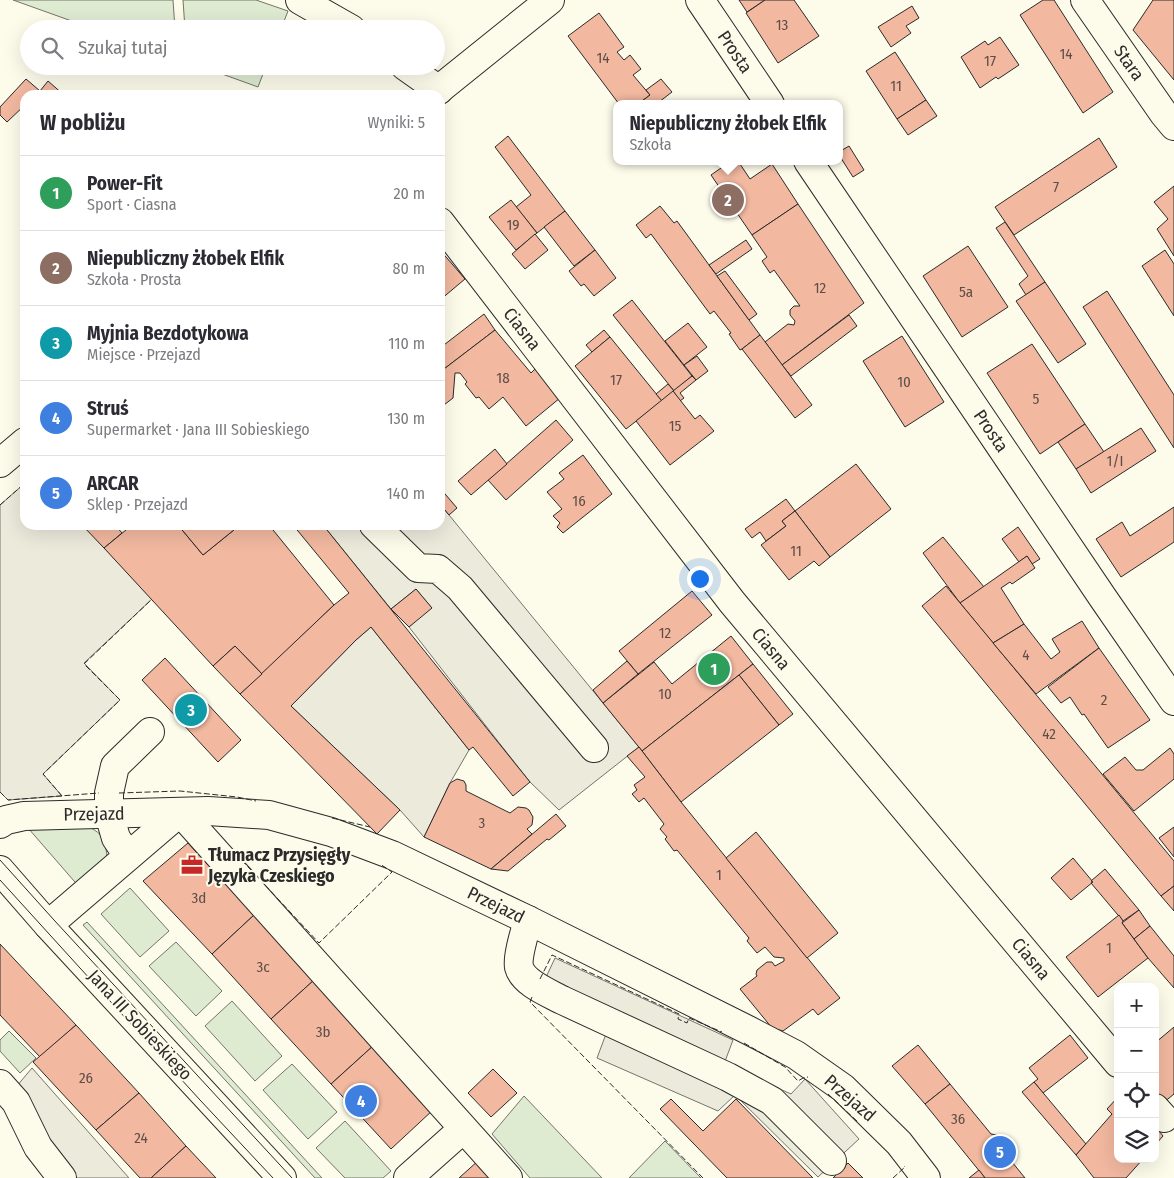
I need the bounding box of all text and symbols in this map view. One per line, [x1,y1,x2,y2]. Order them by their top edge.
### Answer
house number: 13 [776,16,789,34]
search box [20,20,445,75]
street label: Prosta [713,27,757,78]
icon: search [38,34,66,62]
text: Szukaj tutaj [78,36,168,59]
street label: Stara [1109,41,1149,85]
house number: 14 [1059,45,1073,63]
house number: 14 [596,49,610,67]
house number: 17 [984,52,996,70]
house number: 11 [890,77,902,95]
popup [613,100,843,165]
text: W pobliżu [40,110,125,136]
text: Niepubliczny żłobek Elfik [629,112,827,135]
text: Wyniki: 5 [367,113,425,132]
text: Szkoła [629,135,672,154]
text: Power-Fit [87,172,163,195]
house number: 7 [1053,178,1059,196]
pin: 2 [712,181,744,219]
text: 1 [53,184,59,203]
text: 20 m [394,184,425,203]
text: Sport · Ciasna [87,195,177,214]
house number: 19 [506,216,520,234]
text: Niepubliczny żłobek Elfik [87,247,284,270]
text: 2 [52,259,60,278]
text: 80 m [393,259,425,278]
text: Szkoła · Prosta [87,270,181,289]
house number: 12 [814,279,827,297]
house number: 5a [959,283,973,301]
street label: Ciasna [498,303,546,355]
text: Myjnia Bezdotykowa [87,322,249,345]
text: 3 [52,334,60,353]
text: 110 m [388,334,425,353]
text: Miejsce · Przejazd [87,345,201,364]
house number: 18 [496,369,510,387]
house number: 17 [610,371,622,389]
house number: 10 [897,373,911,391]
house number: 5 [1033,390,1040,408]
text: Struś [87,397,129,420]
street label: Prosta [969,406,1013,457]
text: 4 [52,409,60,428]
text: 130 m [387,409,425,428]
house number: 15 [669,417,681,435]
text: Supermarket · Jana III Sobieskiego [87,420,310,439]
house number: 1/I [1107,452,1123,470]
text: ARCAR [87,472,139,495]
text: 5 [52,484,60,503]
text: 140 m [387,484,425,503]
house number: 16 [572,492,586,510]
text: Sklep · Przejazd [87,495,188,514]
house number: 11 [790,542,802,560]
your location [687,566,713,592]
street label: Ciasna [747,623,795,675]
house number: 12 [659,624,672,642]
house number: 4 [1022,646,1030,664]
pin: 1 [698,650,730,688]
house number: 10 [658,685,672,703]
pin: 3 [175,691,207,729]
house number: 2 [1101,691,1108,709]
house number: 42 [1042,725,1056,743]
street label: Przejazd [63,802,125,826]
house number: 3 [479,814,486,832]
place label: Tłumacz Przysięgły Języka Czeskiego [207,844,351,887]
office icon: Tłumacz Przysięgły Języka Czeskiego [179,852,205,878]
house number: 1 [716,866,722,884]
street label: Przejazd [464,882,528,928]
house number: 3d [192,889,206,907]
street label: Ciasna [1007,933,1055,985]
house number: 1 [1106,939,1112,957]
house number: 3c [256,958,270,976]
street label: Jana III Sobieskiego [83,965,197,1085]
map controls [1114,983,1159,1163]
button: + [1114,983,1159,1028]
house number: 3b [316,1023,330,1041]
button: − [1114,1028,1159,1073]
house number: 26 [79,1069,93,1087]
street label: Przejazd [820,1070,880,1126]
button: locate [1114,1073,1159,1118]
pin: 4 [345,1082,377,1120]
house number: 36 [951,1110,965,1128]
button: layers [1114,1118,1159,1163]
house number: 24 [134,1129,148,1147]
pin: 5 [984,1133,1016,1171]

